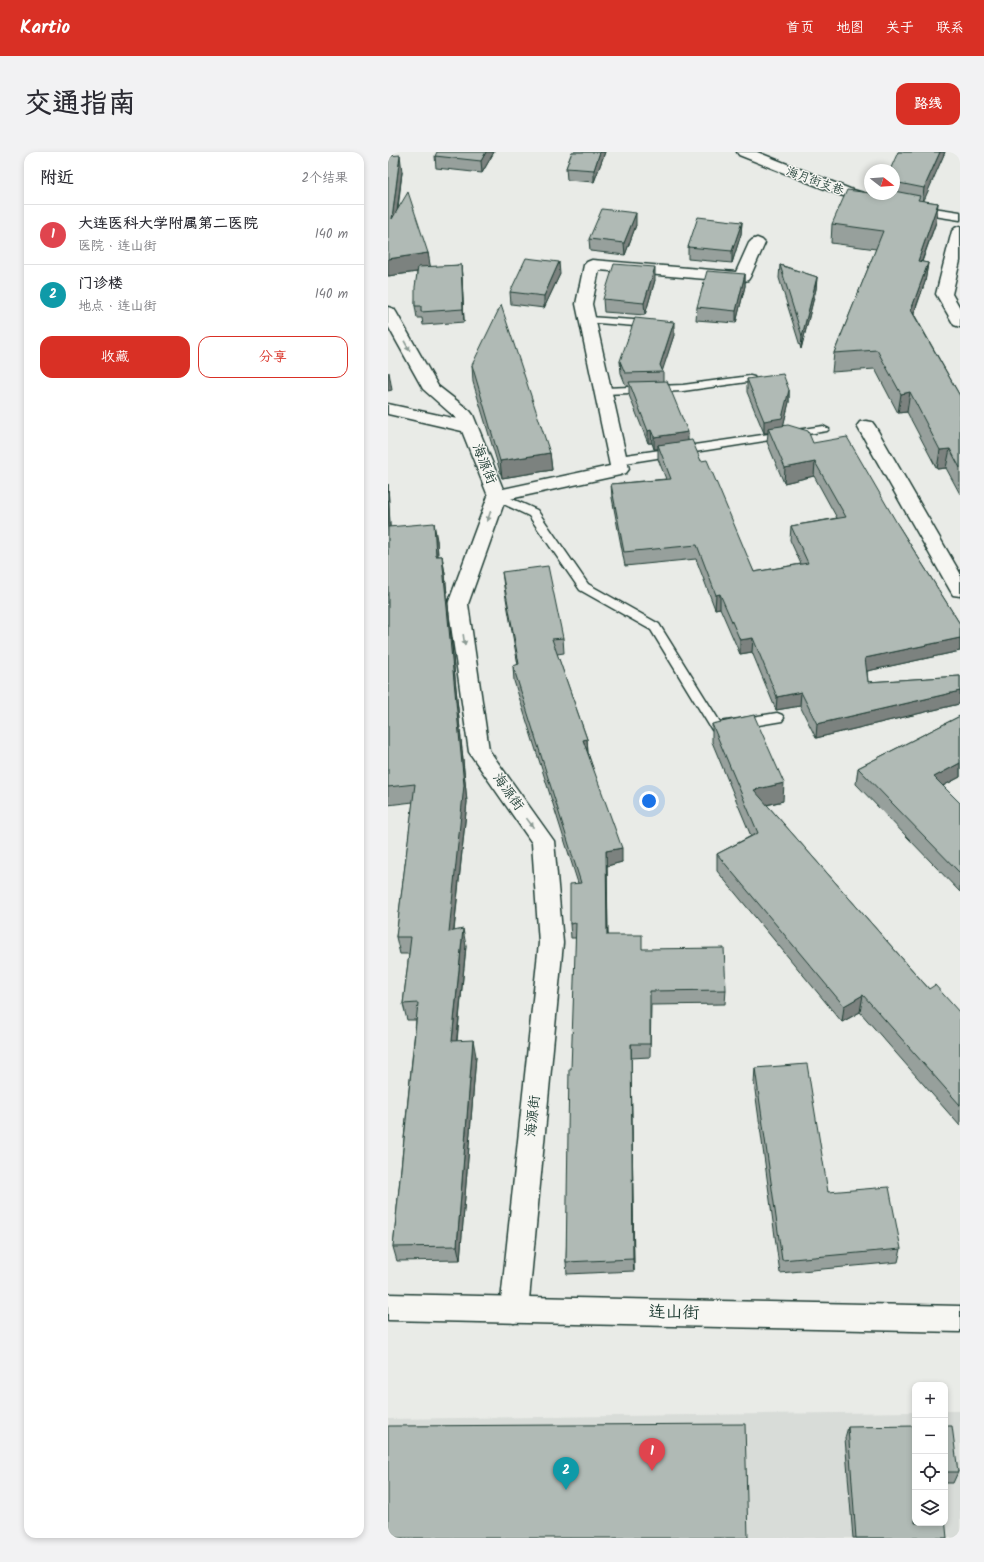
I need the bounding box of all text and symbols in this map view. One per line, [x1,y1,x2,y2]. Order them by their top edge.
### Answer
text: Kartio [20,13,70,43]
text: 首页 [786,17,814,39]
text: 地图 [836,17,864,39]
text: 关于 [886,17,914,39]
text: 联系 [936,17,964,39]
text: 交通指南 [24,82,136,127]
button: 路线 [896,83,960,125]
street label: 海月街支巷 [784,162,846,200]
north arrow [864,164,900,200]
text: 附近 [40,165,74,192]
text: 2个结果 [301,168,348,189]
text: 大连医科大学附属第二医院 [78,212,258,236]
text: 1 [51,224,55,245]
text: 140 m [315,224,348,245]
text: 医院 · 连山街 [78,236,157,257]
text: 门诊楼 [78,272,123,296]
text: 2 [49,284,57,305]
text: 140 m [315,284,348,305]
text: 地点 · 连山街 [78,296,157,317]
button: 收藏 [40,336,190,378]
button: 分享 [198,336,348,378]
one-way arrow [404,340,410,352]
street label: 海源街 [466,440,502,488]
one-way arrow [486,511,492,523]
one-way arrow [460,634,467,647]
street label: 海源街 [487,769,529,815]
your location [639,791,659,811]
one-way arrow [526,818,534,828]
street label: 海源街 [520,1094,546,1138]
street label: 连山街 [648,1299,700,1327]
map controls [912,1382,948,1526]
button: + [912,1382,948,1418]
button: − [912,1418,948,1454]
pin: 1 [639,1438,665,1471]
button: locate [912,1454,948,1490]
pin: 2 [553,1457,579,1490]
button: layers [912,1490,948,1526]

